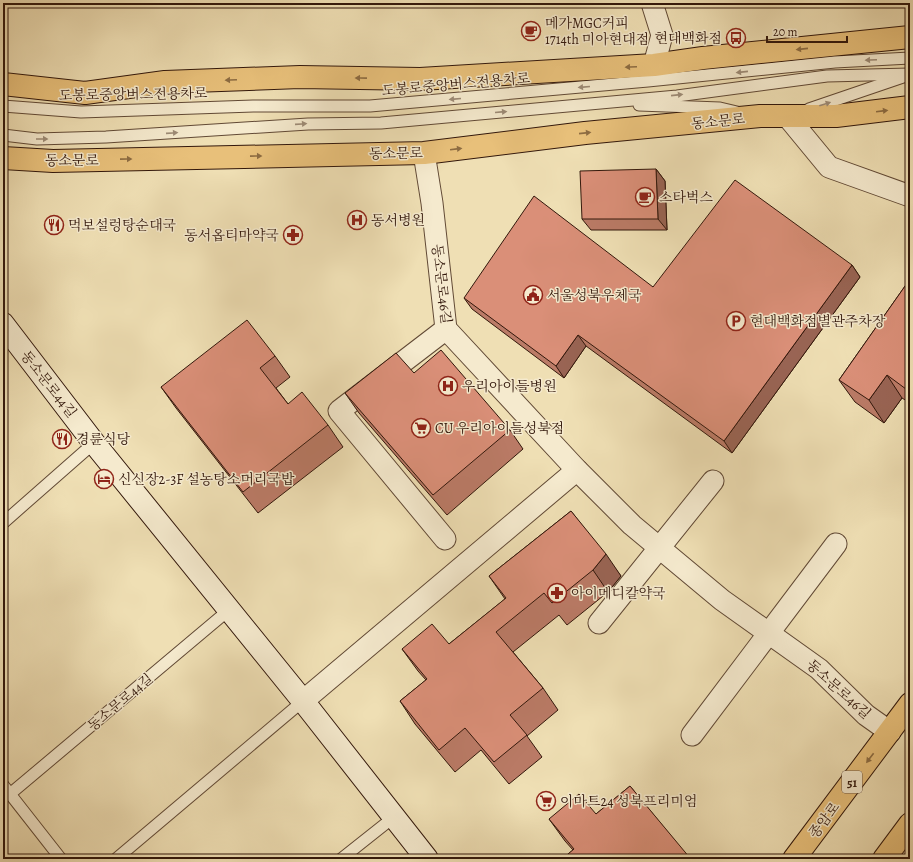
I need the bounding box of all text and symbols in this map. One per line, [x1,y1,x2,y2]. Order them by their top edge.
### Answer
place label: 메가MGC커피 1714th 미아현대점 [545,14,649,49]
scale bar [767,18,847,44]
cafe icon: 메가MGC커피 1714th 미아현대점 [520,20,542,42]
text: 20 m [773,24,797,40]
bus stop icon: 현대백화점 [725,27,747,49]
place label: 현대백화점 [654,29,722,48]
one-way arrow [796,46,808,52]
one-way arrow [865,57,877,64]
one-way arrow [625,63,637,70]
one-way arrow [736,68,748,75]
street label: 도봉로중앙버스전용차로 [381,69,531,100]
one-way arrow [354,75,367,81]
one-way arrow [225,76,237,83]
street label: 도봉로중앙버스전용차로 [58,84,208,105]
one-way arrow [578,84,590,90]
one-way arrow [671,92,683,99]
one-way arrow [449,95,461,102]
one-way arrow [819,101,831,107]
one-way arrow [876,107,888,114]
one-way arrow [495,109,507,115]
street label: 동소문로 [690,109,746,134]
one-way arrow [295,121,307,128]
one-way arrow [166,129,178,136]
one-way arrow [579,130,591,137]
one-way arrow [36,136,49,142]
street label: 동소문로 [369,144,424,163]
one-way arrow [450,146,462,152]
street label: 동소문로 [45,151,100,170]
one-way arrow [250,153,263,159]
one-way arrow [120,156,133,162]
cafe icon: 스타벅스 [634,186,656,208]
place label: 스타벅스 [659,188,714,207]
hospital icon: 동서병원 [346,209,368,231]
place label: 동서병원 [371,211,425,230]
restaurant icon: 먹보설렁탕순대국 [43,214,65,236]
place label: 먹보설렁탕순대국 [68,216,176,235]
pharmacy icon: 동서옵티마약국 [282,224,304,246]
place label: 동서옵티마약국 [184,226,279,245]
street label: 동소문로46길 [427,243,456,325]
public building icon: 서울성북우체국 [522,284,544,306]
place label: 서울성북우체국 [547,286,642,305]
parking icon: 현대백화점별관주차장 [725,310,747,332]
place label: 현대백화점별관주차장 [750,312,886,331]
street label: 동소문로44길 [16,347,81,422]
hospital icon: 우리아이들병원 [437,375,459,397]
place label: 우리아이들병원 [462,377,557,396]
supermarket icon: CU 우리아이들성북점 [410,417,432,439]
place label: CU 우리아이들성북점 [435,419,564,438]
restaurant icon: 경륜식당 [51,428,73,450]
place label: 경륜식당 [76,430,131,449]
hotel icon: 신신장2-3F 설농탕소머리국밥 [93,468,115,490]
place label: 신신장2-3F 설농탕소머리국밥 [118,470,295,489]
pharmacy icon: 아이메디칼약국 [546,582,568,604]
place label: 아이메디칼약국 [571,584,666,603]
street label: 동소문로46길 [802,655,875,723]
street label: 동소문로44길 [83,669,157,735]
one-way arrow [866,752,874,763]
road number: 51 [842,771,862,793]
supermarket icon: 이마트24 성북프리미엄 [535,790,557,812]
place label: 이마트24 성북프리미엄 [560,792,697,811]
street label: 종암로 [805,798,844,842]

